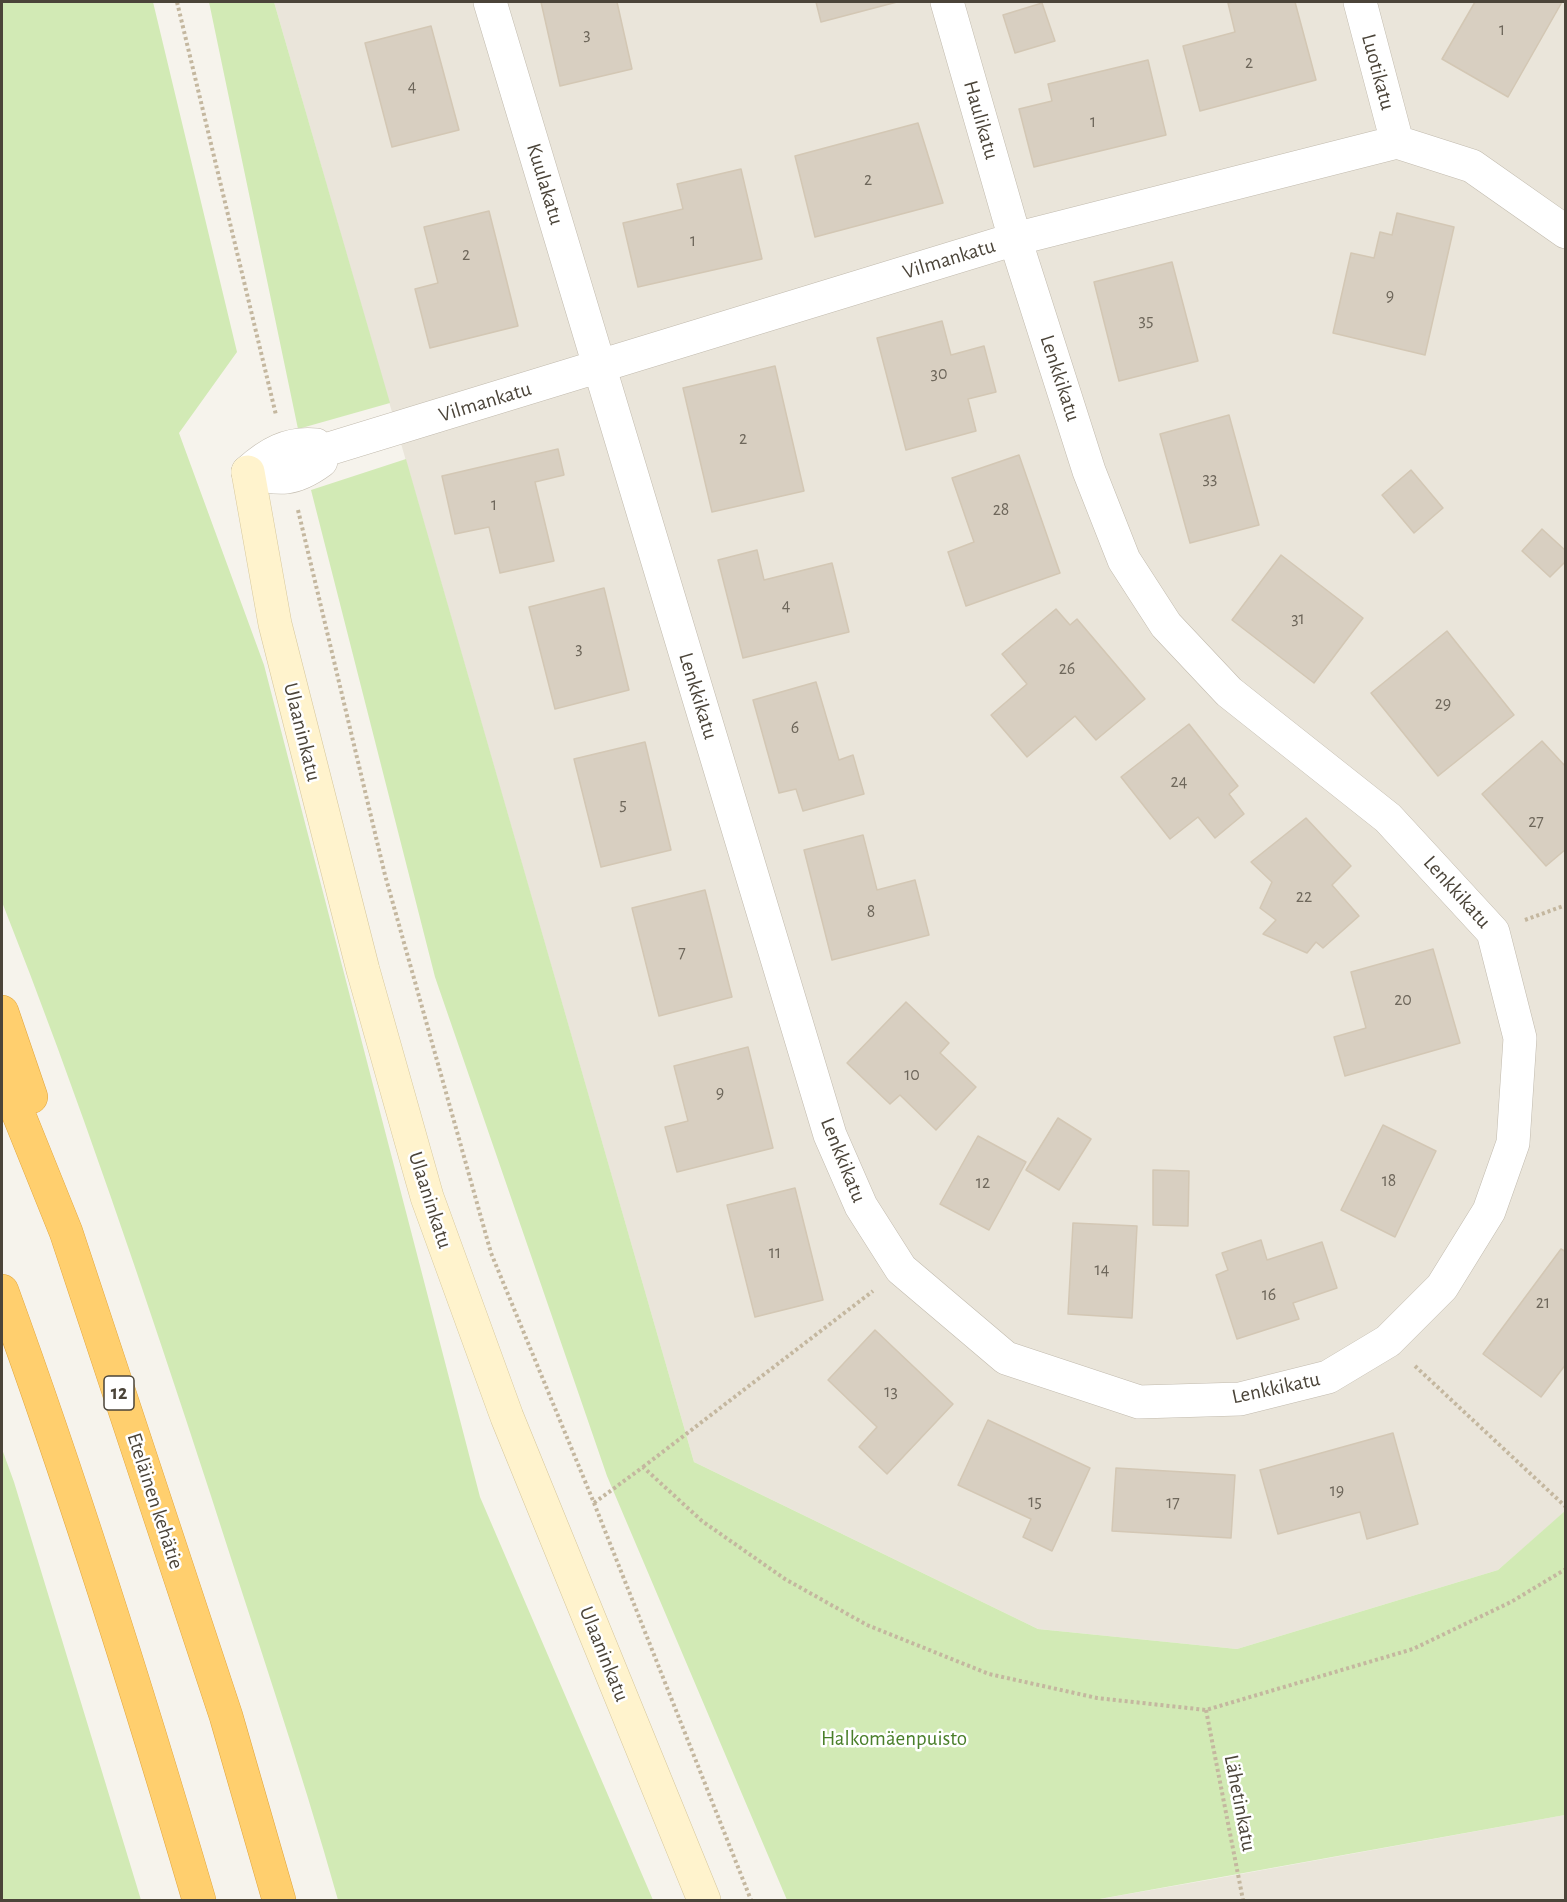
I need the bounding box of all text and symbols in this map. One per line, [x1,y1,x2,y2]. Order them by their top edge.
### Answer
house number: 1 [1499,19,1505,41]
house number: 3 [583,24,591,46]
street label: Luotikatu [1356,31,1400,113]
house number: 2 [1245,52,1253,74]
house number: 4 [408,76,416,98]
street label: Haulikatu [958,78,1004,162]
house number: 1 [1090,111,1096,133]
street label: Kuulakatu [521,140,569,228]
house number: 2 [864,169,872,191]
house number: 1 [690,230,696,252]
street label: Vilmankatu [900,233,998,285]
house number: 2 [462,244,470,266]
house number: 9 [1386,285,1394,307]
house number: 35 [1139,310,1153,332]
street label: Lenkkikatu [1034,332,1086,424]
house number: 30 [931,363,947,385]
street label: Vilmankatu [436,376,534,428]
house number: 2 [739,428,747,450]
house number: 33 [1203,468,1217,490]
house number: 1 [491,494,497,516]
house number: 28 [993,499,1009,521]
house number: 4 [782,595,790,617]
house number: 31 [1291,608,1305,630]
house number: 3 [575,638,583,660]
street label: Lenkkikatu [673,650,723,742]
house number: 26 [1059,658,1075,680]
street label: Ulaaninkatu [278,680,326,784]
house number: 29 [1435,693,1451,715]
house number: 6 [791,717,799,739]
house number: 24 [1171,771,1187,793]
house number: 5 [619,794,627,816]
house number: 27 [1528,811,1544,833]
street label: Lenkkikatu [1418,850,1496,934]
house number: 22 [1296,886,1312,908]
house number: 8 [867,901,875,923]
house number: 7 [678,942,686,964]
house number: 20 [1394,989,1412,1011]
house number: 10 [904,1064,920,1086]
house number: 9 [716,1082,724,1104]
street label: Lenkkikatu [815,1114,871,1206]
street label: Ulaaninkatu [402,1148,458,1252]
house number: 18 [1382,1170,1396,1192]
house number: 12 [976,1172,990,1194]
house number: 11 [769,1242,781,1264]
house number: 14 [1095,1259,1109,1281]
house number: 16 [1262,1284,1276,1306]
house number: 21 [1536,1292,1550,1314]
street label: Lenkkikatu [1230,1366,1322,1410]
road number: 12 [104,1376,134,1410]
house number: 13 [884,1381,898,1403]
street label: Eteläinen kehätie [121,1430,189,1572]
house number: 19 [1330,1480,1344,1502]
house number: 15 [1028,1491,1042,1513]
house number: 17 [1166,1492,1180,1514]
street label: Ulaaninkatu [573,1603,635,1705]
park label: Halkomäenpuisto [821,1726,967,1752]
street label: Lähetinkatu [1218,1753,1262,1853]

